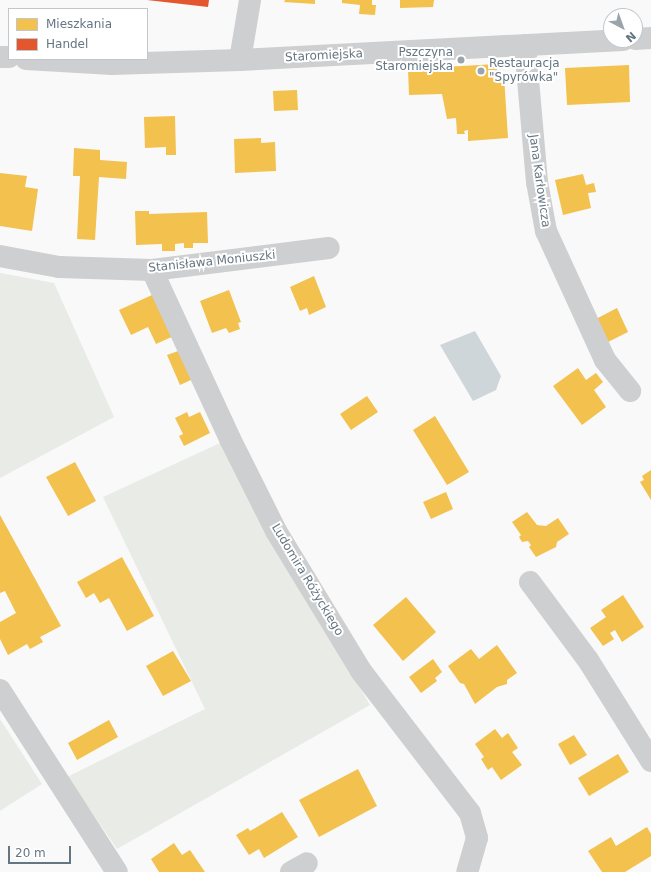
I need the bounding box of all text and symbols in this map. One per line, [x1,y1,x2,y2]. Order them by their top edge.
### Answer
legend [8,8,148,60]
north arrow [603,8,643,48]
text: Mieszkania [46,17,112,31]
text: N [623,29,638,45]
text: Handel [46,37,88,51]
place label: Pszczyna Staromiejska [375,46,453,74]
street label: Staromiejska [285,47,363,65]
marker: Pszczyna Staromiejska [456,55,466,65]
place label: Restauracja "Spyrówka" [489,57,560,85]
marker: Restauracja "Spyrówka" [476,66,486,76]
street label: Jana Karłowicza [525,134,553,228]
street label: Stanisława Moniuszki [148,248,276,276]
street label: Ludomira Różyckiego [268,521,346,639]
scale bar [10,838,73,864]
text: 20 m [15,846,46,860]

